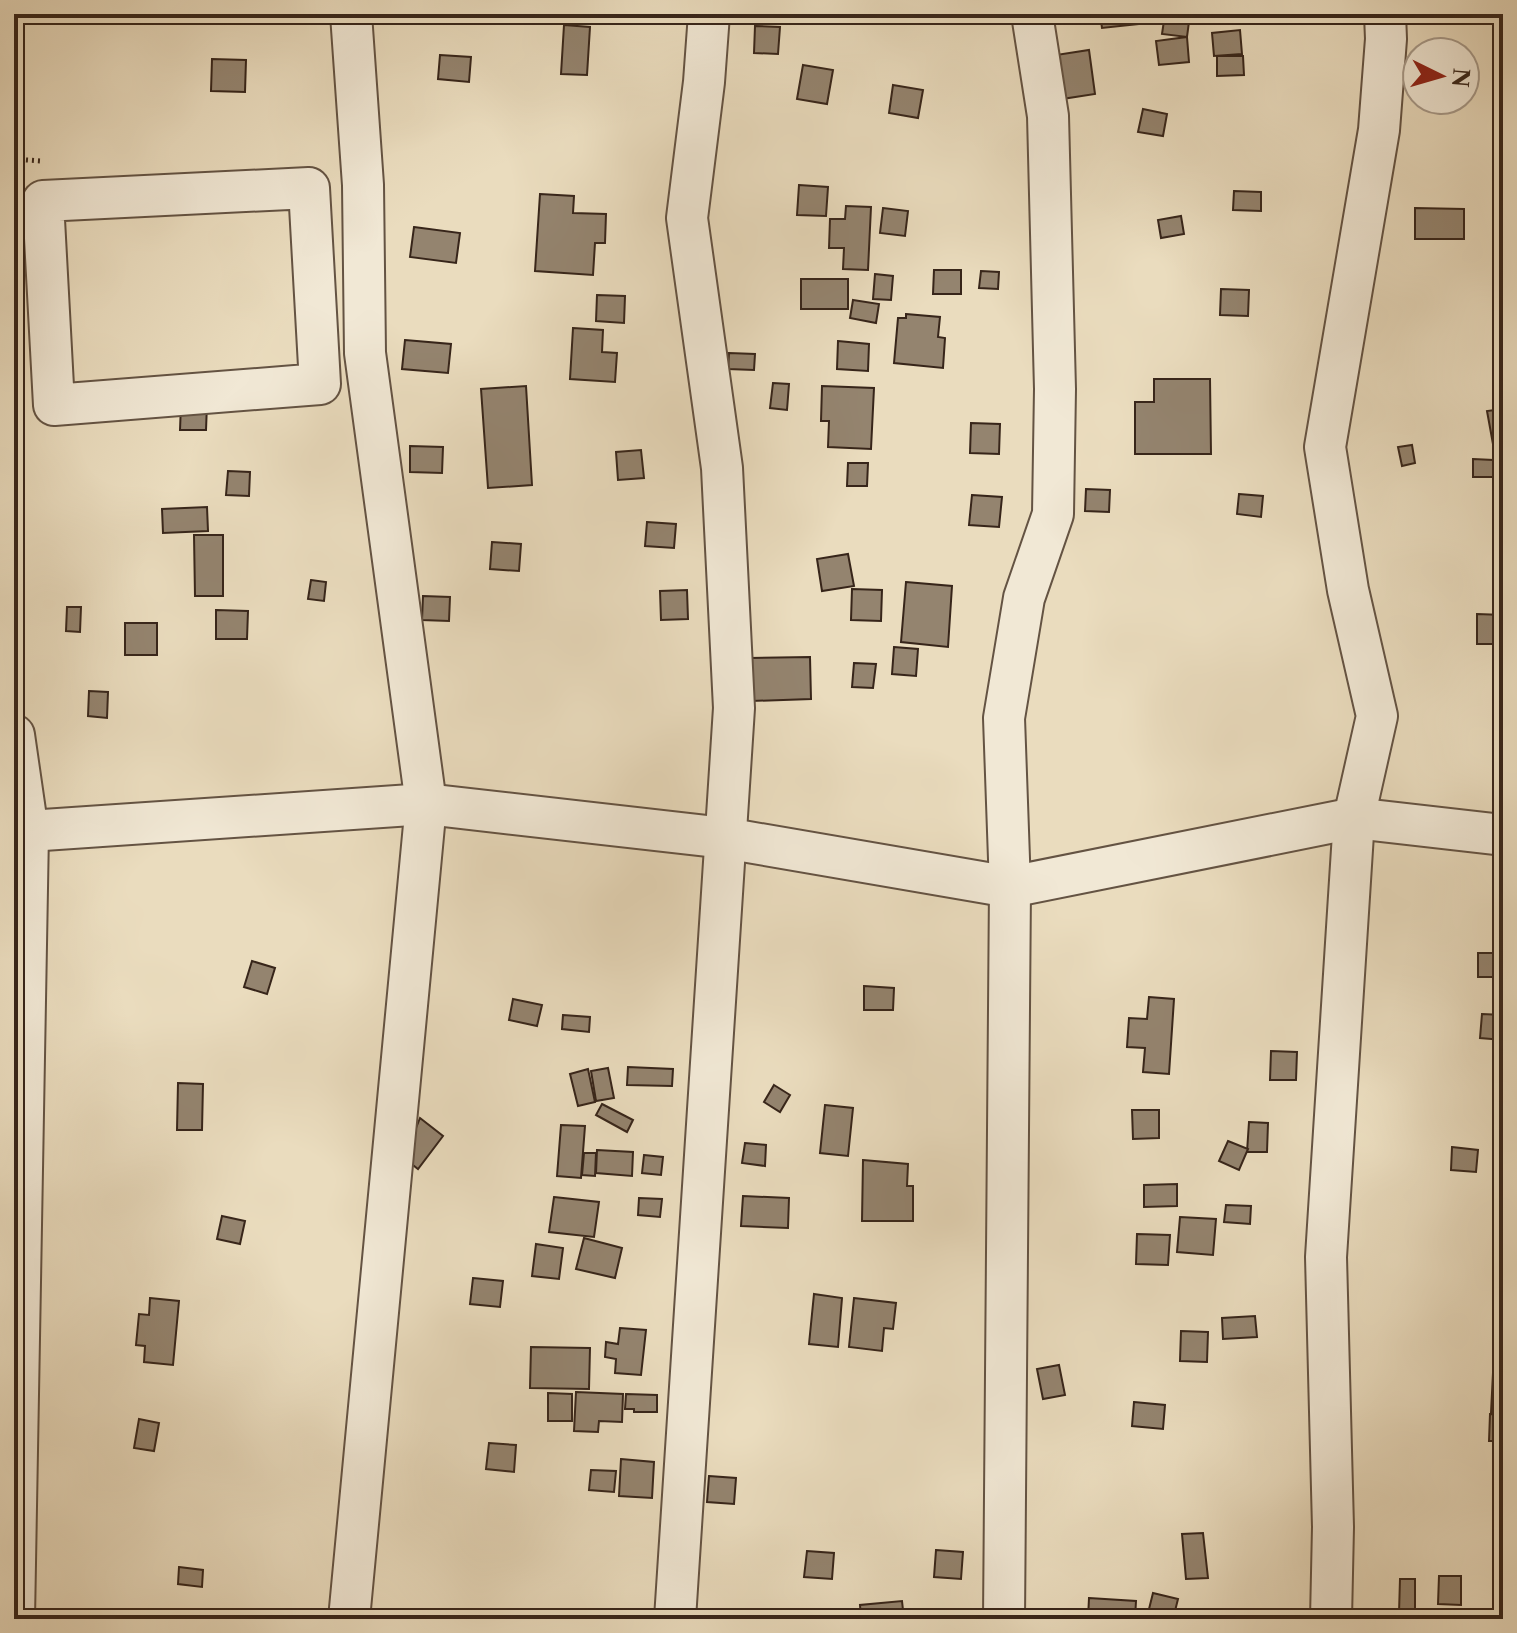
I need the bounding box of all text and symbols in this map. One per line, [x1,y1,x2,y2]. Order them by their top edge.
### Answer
north arrow [1401,36,1481,116]
text: N [1446,67,1475,88]

